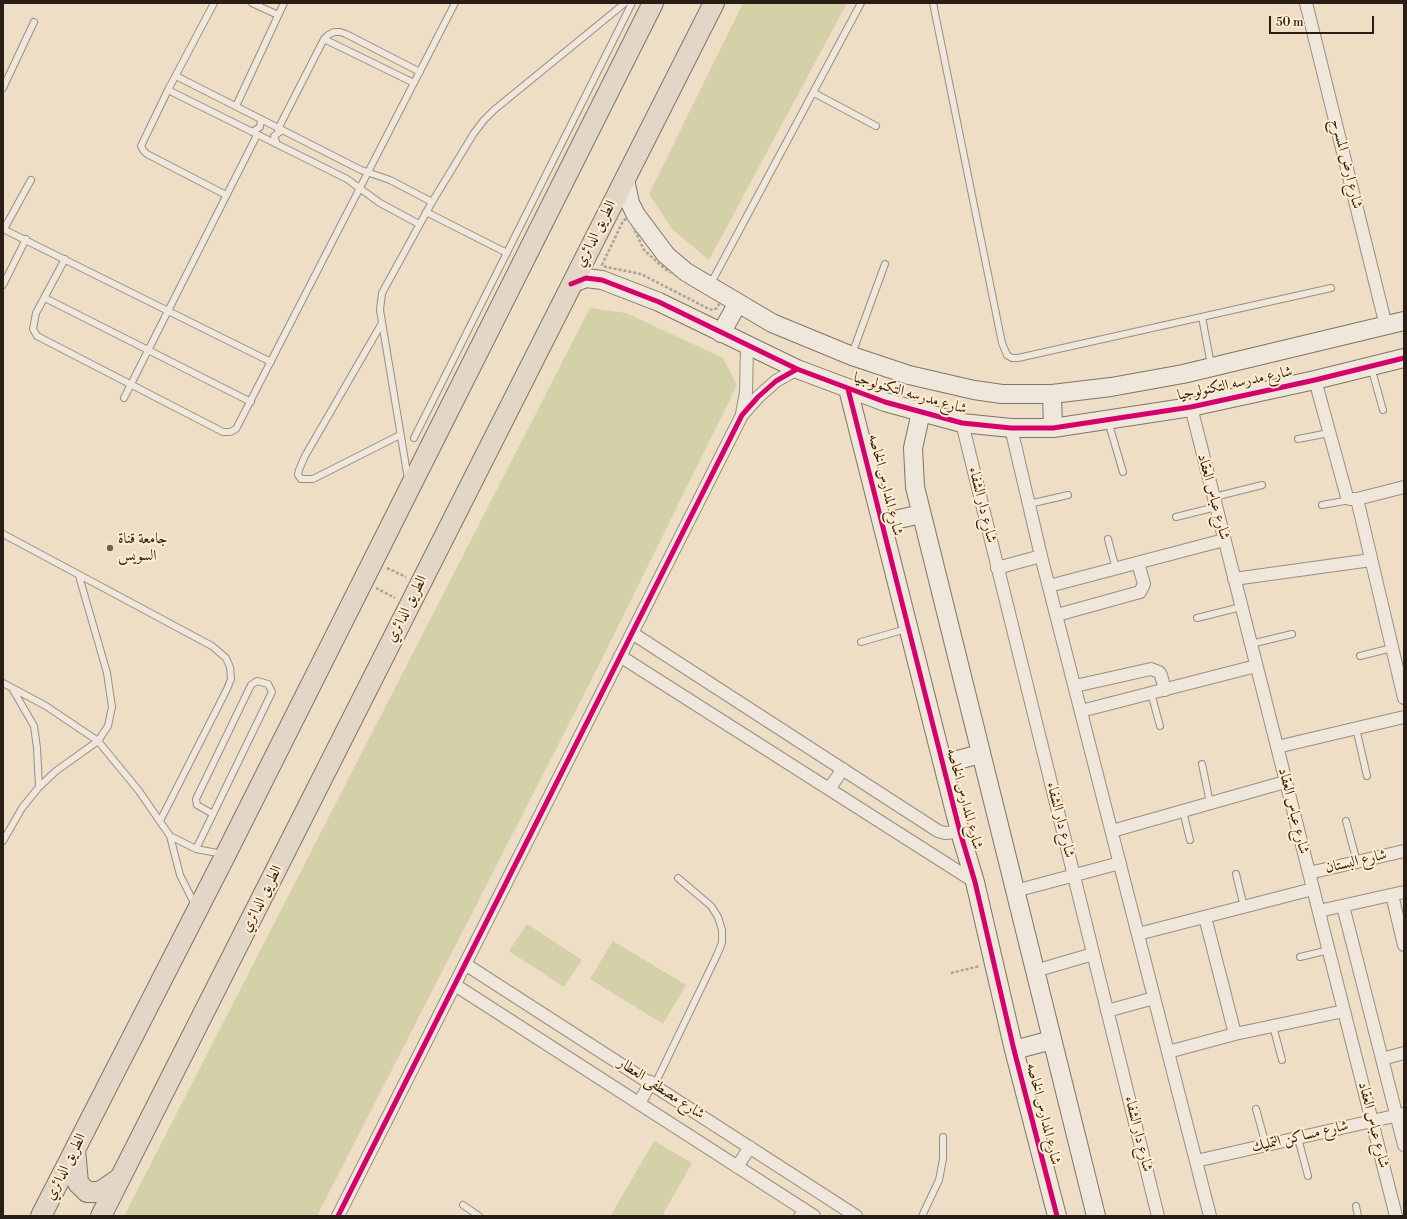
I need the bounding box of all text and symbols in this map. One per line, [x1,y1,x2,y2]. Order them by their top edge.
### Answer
scale bar [1271,8,1376,34]
text: 50 m [1276,15,1304,30]
street label: شارع ارض المسرح [1326,117,1366,211]
street label: الطريق الدائري [572,198,620,270]
street label: شارع مدرسه التكنولوجيا [1176,363,1294,405]
street label: شارع مدرسه التكنولوجيا [851,369,969,419]
street label: شارع المدارس الخاصه [864,432,906,538]
street label: شارع عباس العقاد [1193,452,1233,542]
street label: شارع دار الشفاء [964,465,1000,545]
place label: جامعة قناة السويس [118,530,168,565]
marker: جامعة قناة السويس [105,543,115,553]
street label: الطريق الدائري [383,573,431,645]
street label: شارع المدارس الخاصه [942,746,986,852]
street label: شارع عباس العقاد [1274,766,1312,856]
street label: شارع دار الشفاء [1042,780,1078,860]
street label: شارع البستان [1323,846,1389,878]
street label: الطريق الدائري [238,863,286,935]
street label: شارع مصطفى العطار [614,1054,708,1124]
street label: شارع المدارس الخاصه [1022,1061,1064,1167]
street label: شارع عباس العقاد [1354,1080,1392,1170]
street label: شارع دار الشفاء [1120,1094,1156,1174]
street label: شارع مساكن التمليك [1250,1117,1350,1157]
street label: الطريق الدائري [42,1131,90,1203]

